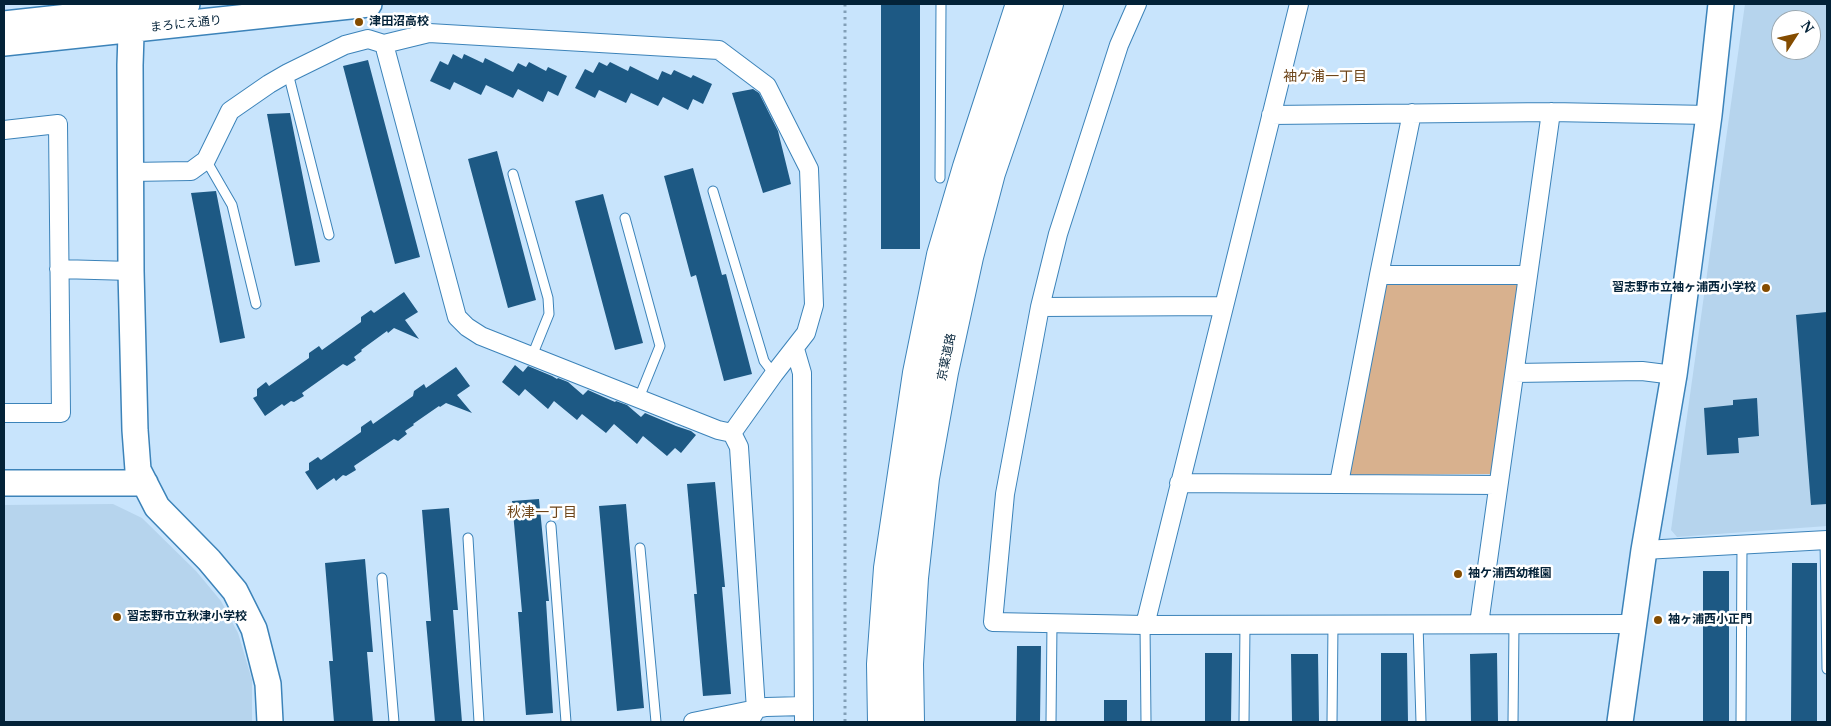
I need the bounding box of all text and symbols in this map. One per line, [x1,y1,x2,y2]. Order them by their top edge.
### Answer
north arrow [1771,10,1821,60]
street label: まろにえ通り [149,13,223,35]
place label: 津田沼高校 [369,15,429,29]
marker: 津田沼高校 [353,16,365,28]
text: N [1797,17,1819,37]
district label: 袖ケ浦一丁目 [1283,69,1367,85]
place label: 習志野市立袖ヶ浦西小学校 [1612,281,1756,295]
marker: 習志野市立袖ヶ浦西小学校 [1760,282,1772,294]
street label: 京葉道路 [935,332,959,382]
district label: 秋津一丁目 [507,505,577,521]
place label: 袖ケ浦西幼稚園 [1468,567,1552,581]
marker: 袖ケ浦西幼稚園 [1452,568,1464,580]
place label: 習志野市立秋津小学校 [127,610,247,624]
marker: 習志野市立秋津小学校 [111,611,123,623]
place label: 袖ヶ浦西小正門 [1668,613,1752,627]
marker: 袖ヶ浦西小正門 [1652,614,1664,626]

